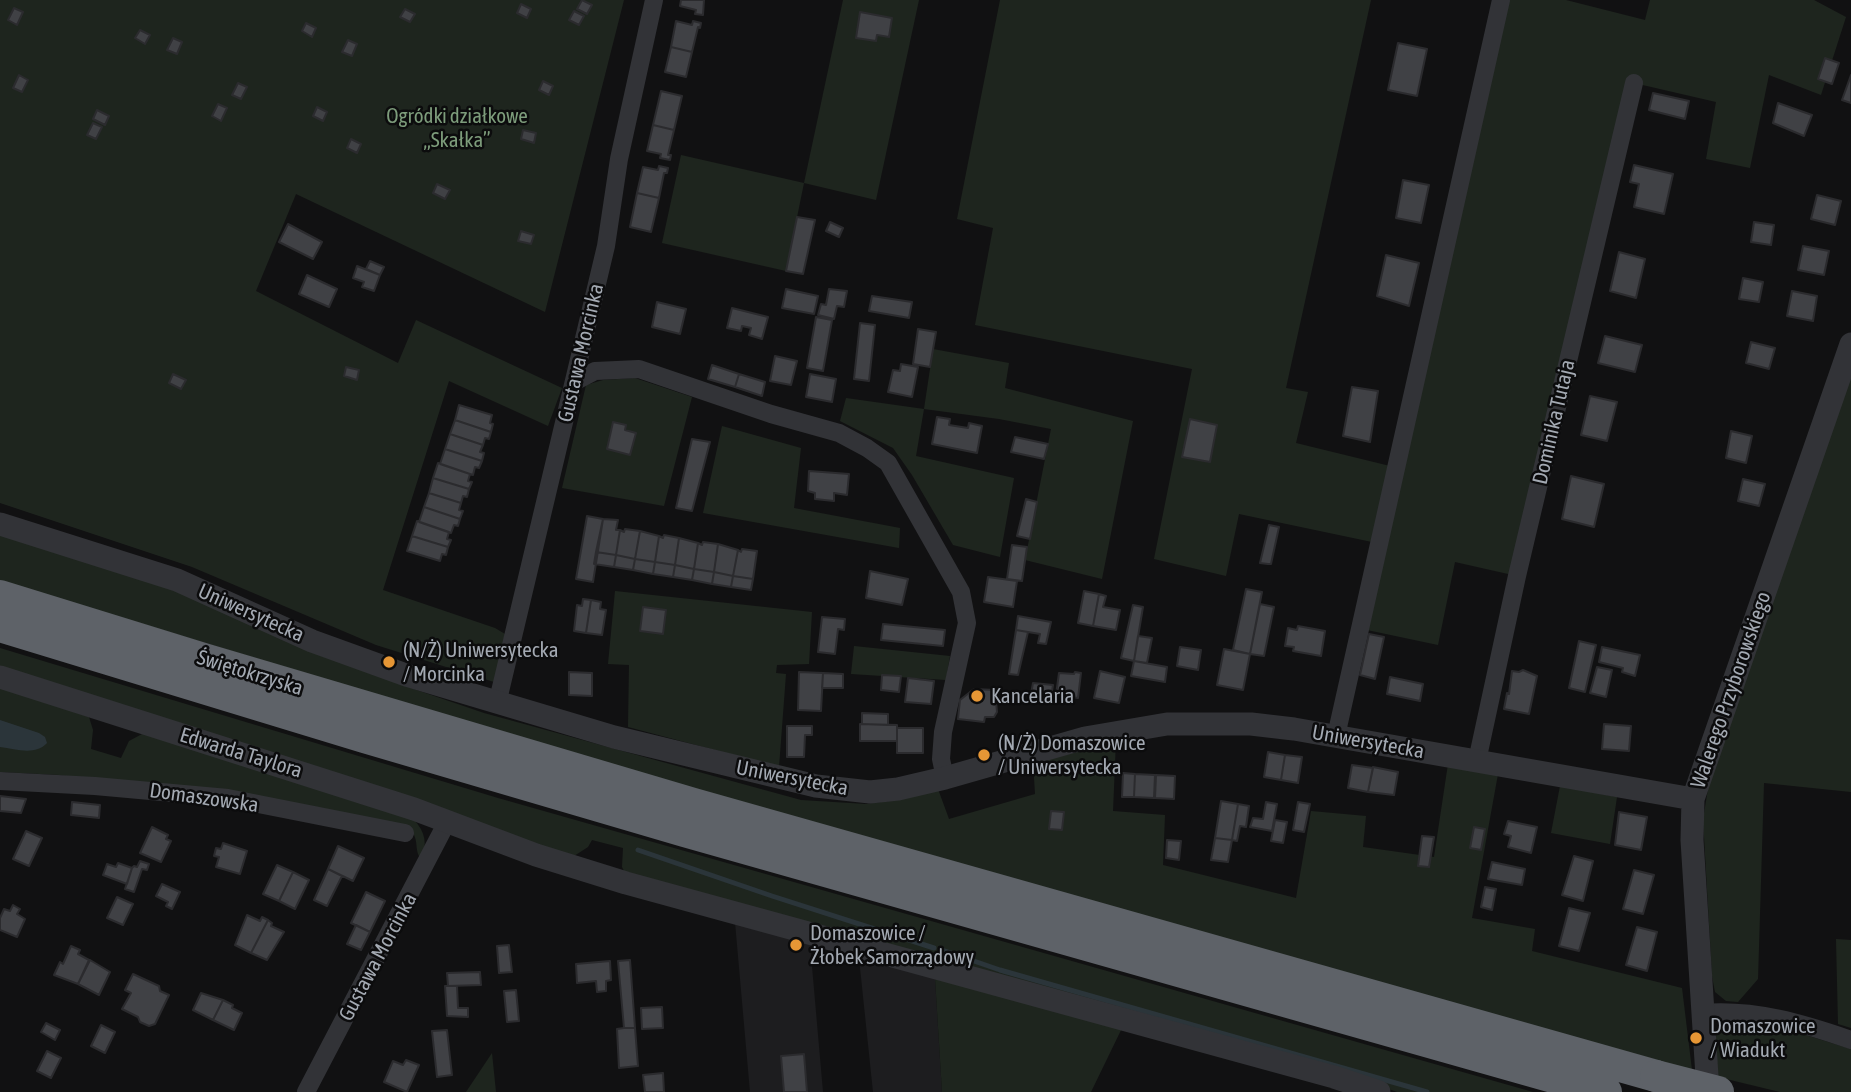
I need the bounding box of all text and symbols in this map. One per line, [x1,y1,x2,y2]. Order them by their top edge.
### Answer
park label: Ogródki działkowe „Skałka” [386,103,528,153]
street label: Gustawa Morcinka [553,281,609,425]
street label: Dominika Tutaja [1527,357,1581,487]
street label: Uniwersytecka [194,578,308,648]
street label: Walerego Przyborowskiego [1686,588,1776,792]
place label: (N/Ż) Uniwersytecka / Morcinka [403,637,558,687]
street label: Świętokrzyska [194,645,306,701]
marker: (N/Ż) Uniwersytecka / Morcinka [381,654,397,670]
place label: Kancelaria [991,683,1074,709]
marker: Kancelaria [969,688,985,704]
street label: Uniwersytecka [1310,720,1426,764]
street label: Edwarda Taylora [177,722,305,784]
place label: (N/Ż) Domaszowice / Uniwersytecka [998,730,1146,780]
marker: (N/Ż) Domaszowice / Uniwersytecka [976,747,992,763]
street label: Uniwersytecka [734,755,850,801]
street label: Domaszowska [148,778,260,818]
street label: Gustawa Morcinka [334,889,422,1025]
place label: Domaszowice / Żłobek Samorządowy [810,920,974,970]
marker: Domaszowice / Żłobek Samorządowy [788,937,804,953]
place label: Domaszowice / Wiadukt [1710,1013,1816,1063]
marker: Domaszowice / Wiadukt [1688,1030,1704,1046]

